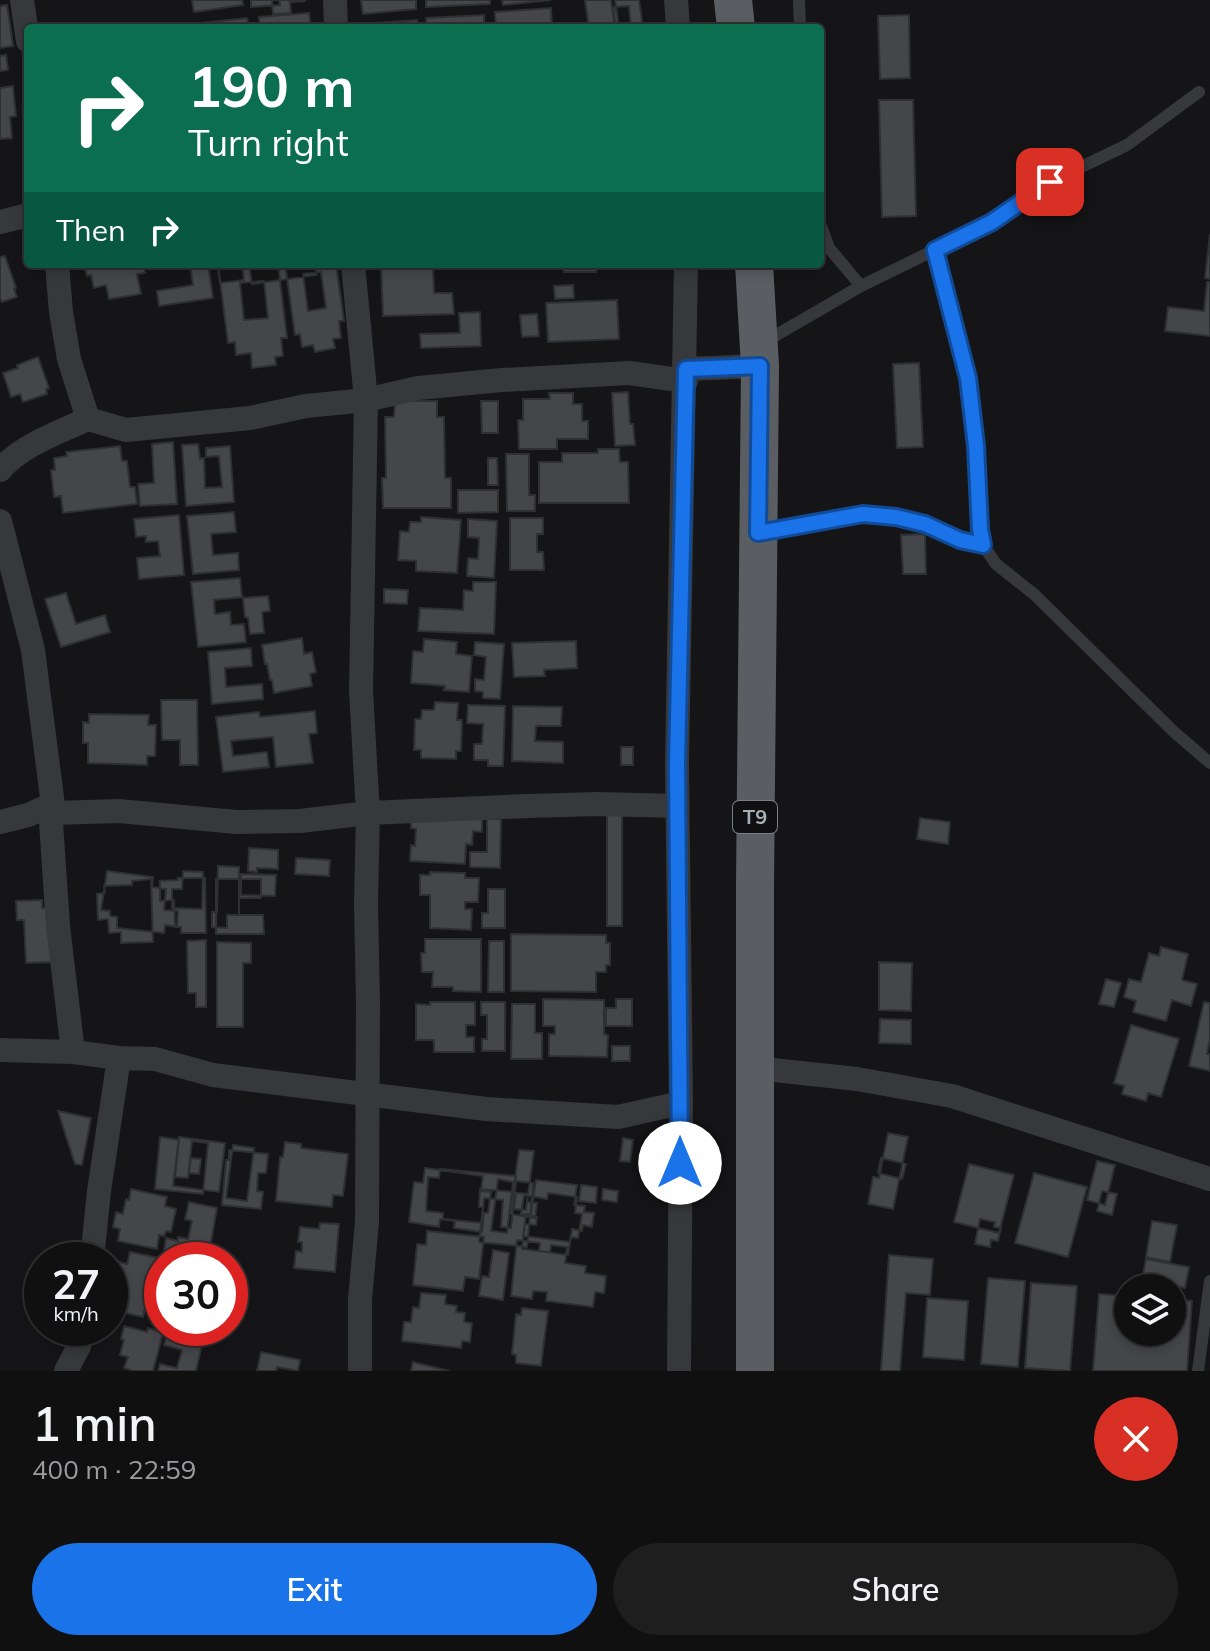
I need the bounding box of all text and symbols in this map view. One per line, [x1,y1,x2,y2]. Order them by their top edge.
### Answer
text: 190 m [188,51,355,121]
icon: right [56,56,160,160]
text: Turn right [188,120,349,165]
pin [1016,148,1084,216]
icon: arrive [1028,160,1072,204]
icon: right [142,208,186,252]
text: Then [56,211,126,249]
road number: T9 [733,801,777,833]
position arrow [638,1121,722,1205]
speed limit sign: 30 [144,1242,248,1346]
text: 27 [52,1259,100,1309]
map controls [1114,1274,1186,1346]
button: layers [1114,1274,1186,1346]
text: km/h [53,1301,99,1326]
text: 1 min [32,1393,157,1453]
button: close [1094,1397,1178,1481]
text: 400 m · 22:59 [32,1453,196,1486]
button: Exit [32,1543,597,1635]
button: Share [613,1543,1178,1635]

